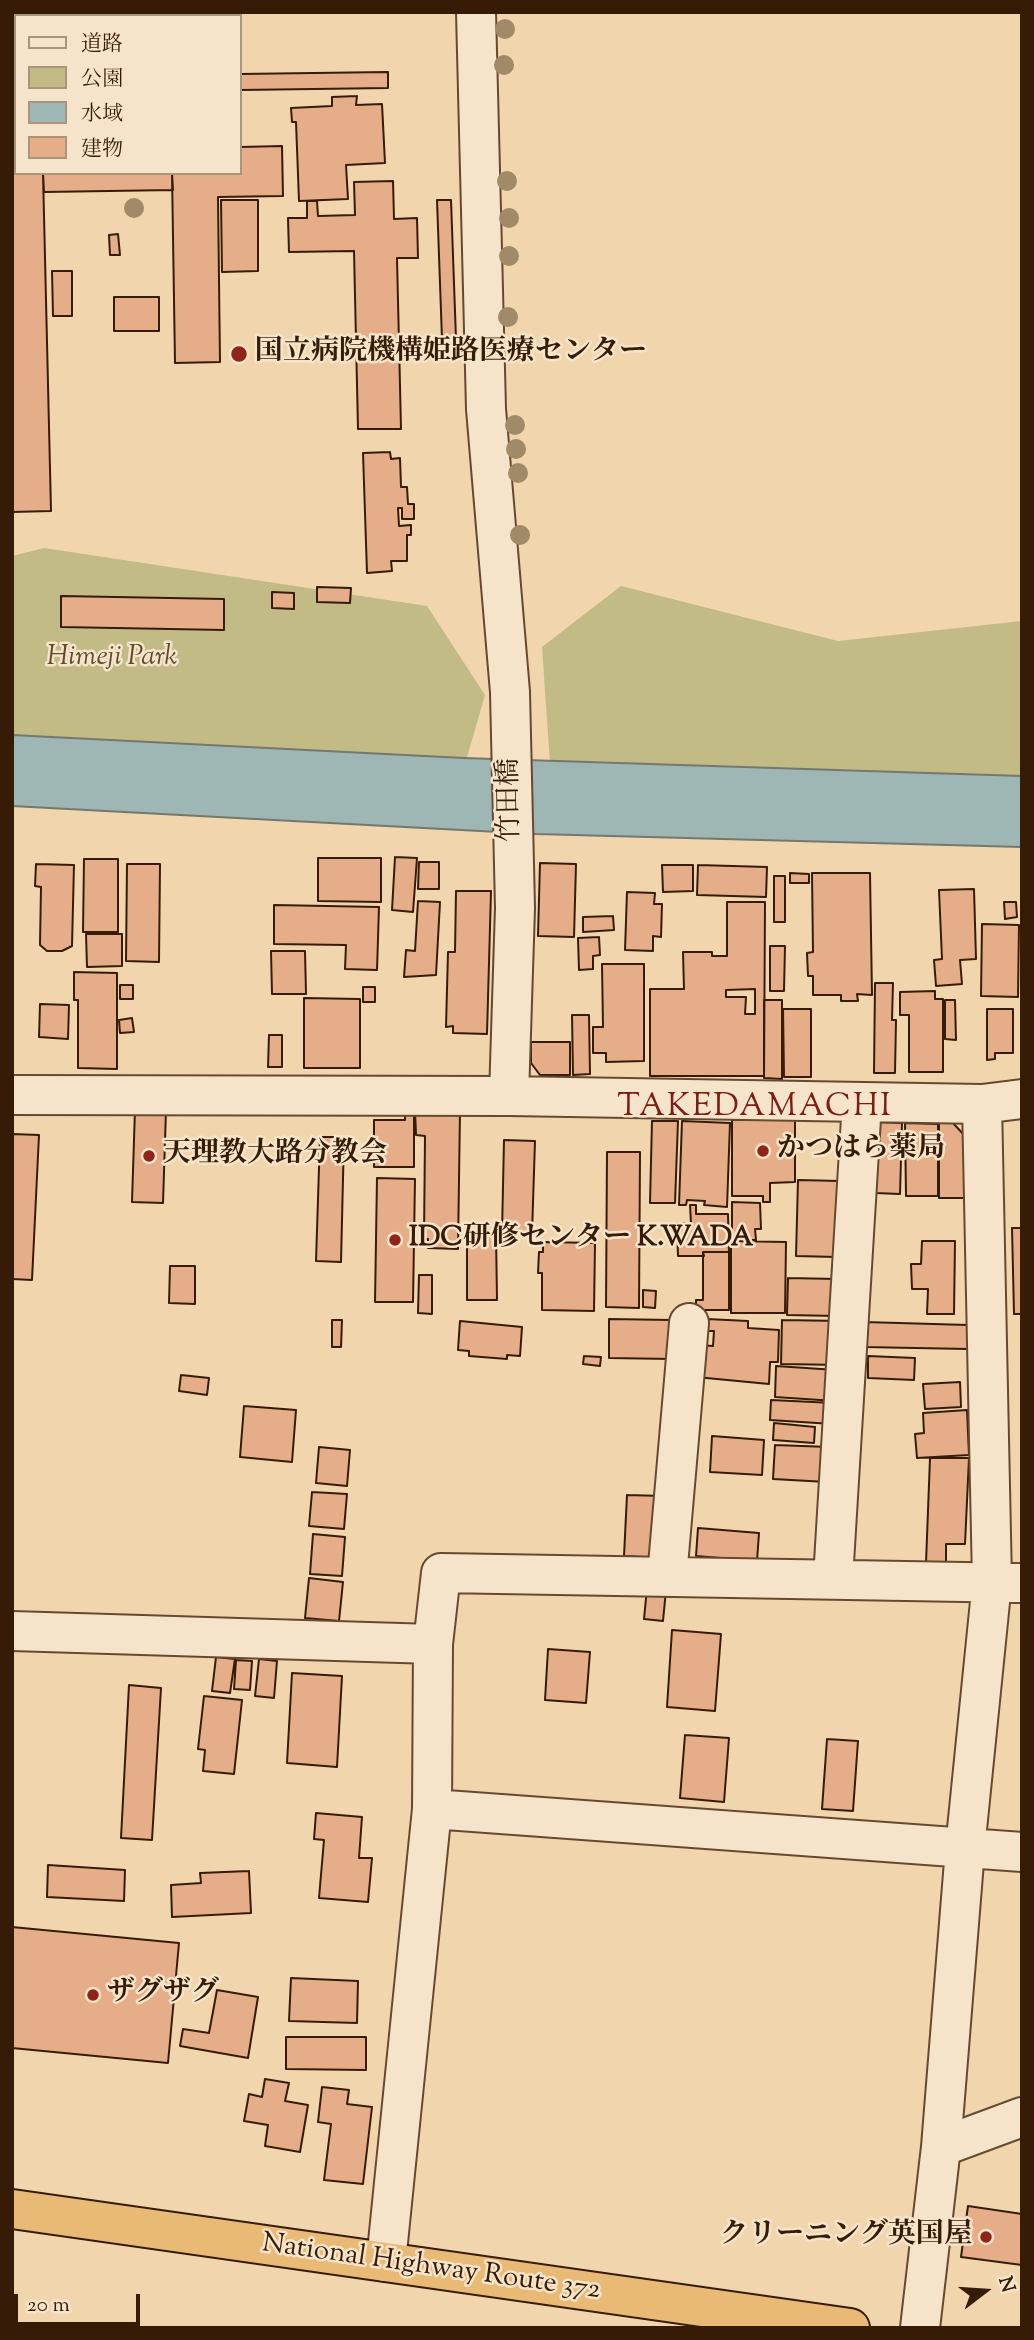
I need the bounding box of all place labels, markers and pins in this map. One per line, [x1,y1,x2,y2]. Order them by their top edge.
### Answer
place label: 国立病院機構姫路医療センター [255,337,647,371]
marker: 国立病院機構姫路医療センター [229,344,249,364]
place label: かつはら薬局 [777,1134,945,1168]
place label: 天理教大路分教会 [163,1139,387,1173]
marker: かつはら薬局 [755,1143,771,1159]
marker: 天理教大路分教会 [141,1148,157,1164]
place label: IDC研修センター K.WADA [409,1223,754,1257]
marker: IDC研修センター K.WADA [387,1232,403,1248]
place label: ザグザグ [107,1978,219,2012]
marker: ザグザグ [85,1987,101,2003]
place label: クリーニング英国屋 [720,2220,972,2254]
marker: クリーニング英国屋 [978,2229,994,2245]

